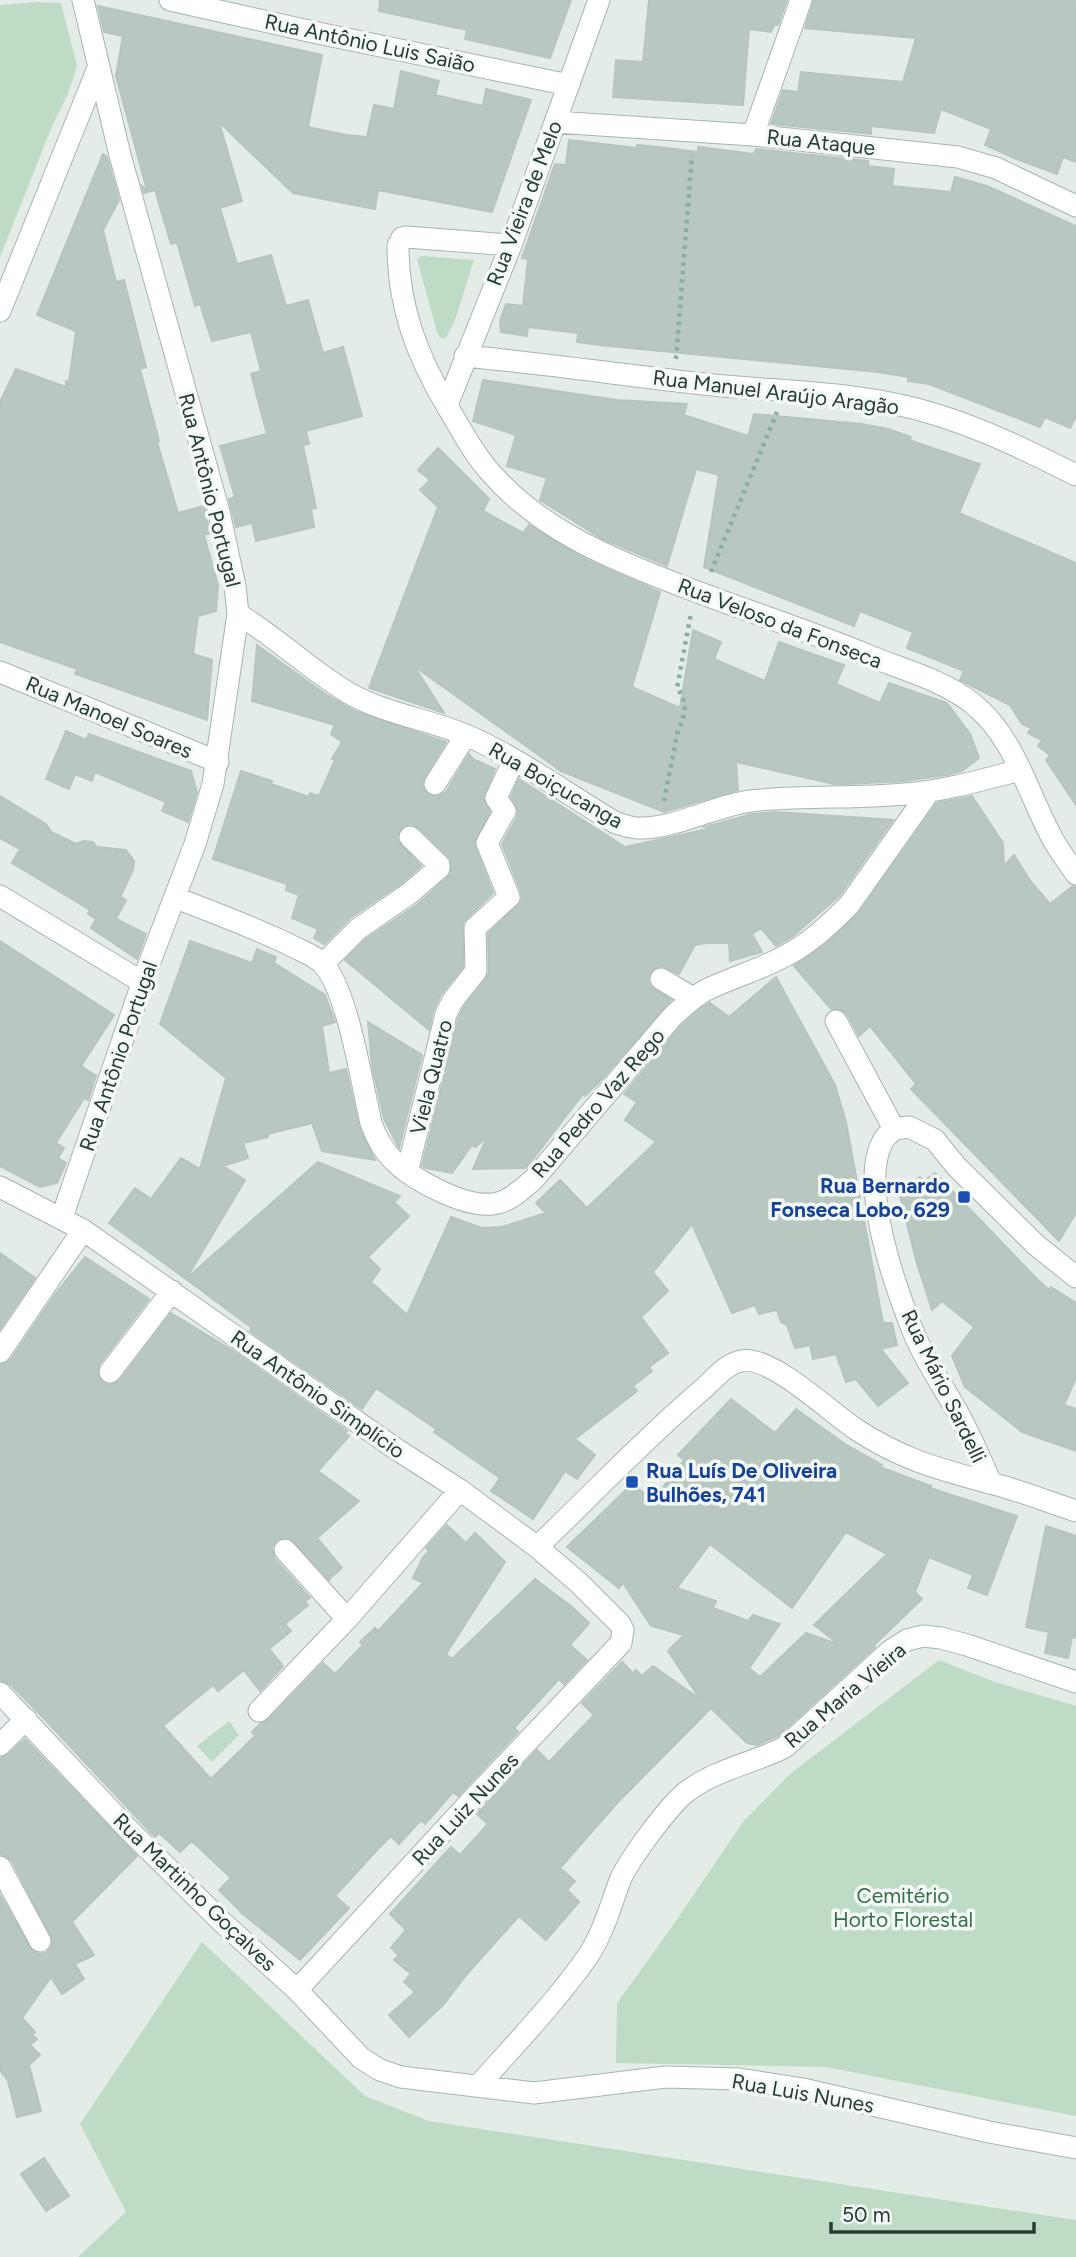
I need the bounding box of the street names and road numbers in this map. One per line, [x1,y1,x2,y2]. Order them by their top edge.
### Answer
street label: Rua Antônio Luis Saião [262,8,478,78]
street label: Rua Vieira de Melo [481,117,567,289]
street label: Rua Ataque [766,124,876,160]
street label: Rua Manuel Araújo Aragão [651,364,901,420]
street label: Rua Antônio Portugal [174,390,246,590]
street label: Rua Veloso da Fonseca [674,573,886,673]
street label: Rua Manoel Soares [22,671,196,763]
street label: Rua Boiçucanga [485,737,627,833]
street label: Rua Antônio Portugal [74,958,162,1154]
street label: Viela Quatro [405,1017,457,1137]
street label: Rua Pedro Vaz Rego [526,1023,670,1183]
street label: Rua Mário Sardelli [896,1305,992,1467]
street label: Rua Antônio Simplício [226,1324,410,1464]
street label: Rua Maria Vieira [779,1637,911,1753]
street label: Rua Luiz Nunes [407,1748,523,1870]
street label: Rua Martinho Goçalves [108,1808,282,1976]
street label: Rua Luis Nunes [730,2068,876,2118]

